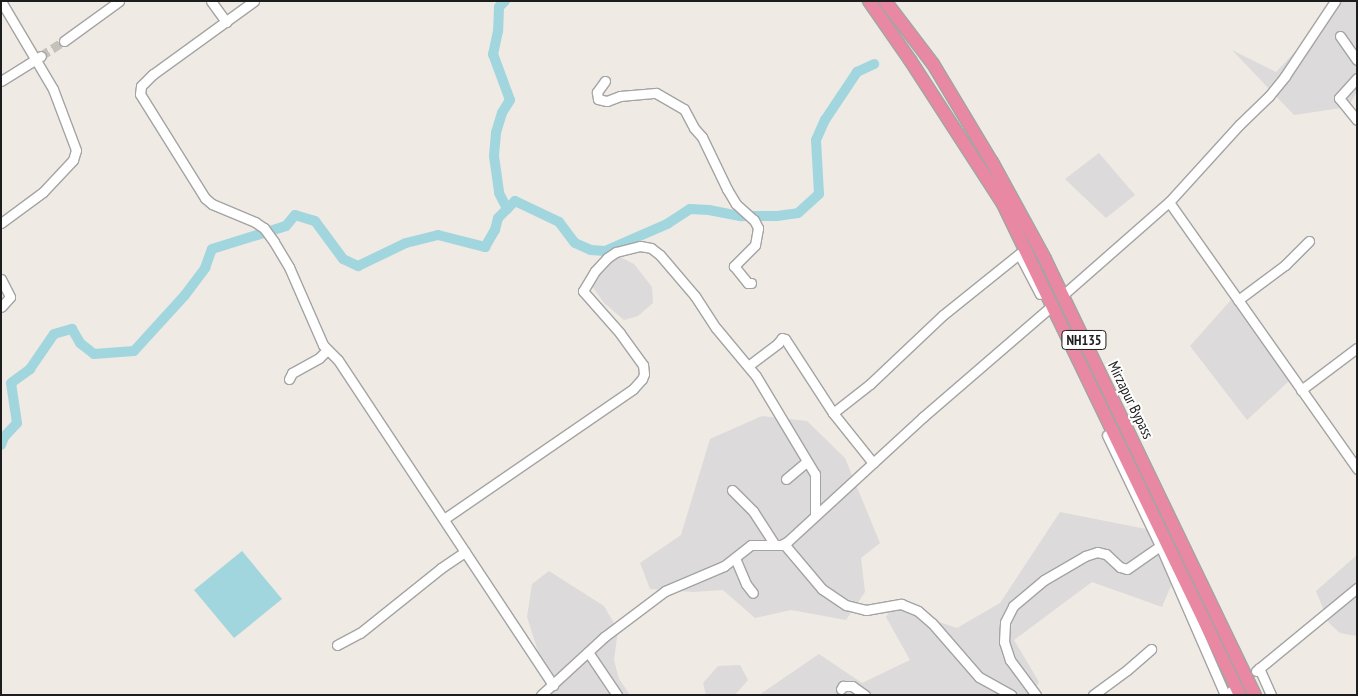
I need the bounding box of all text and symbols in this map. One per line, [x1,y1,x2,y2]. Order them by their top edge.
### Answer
road number: NH135 [1060,328,1108,352]
street label: Mirzapur Bypass [1104,358,1158,442]

